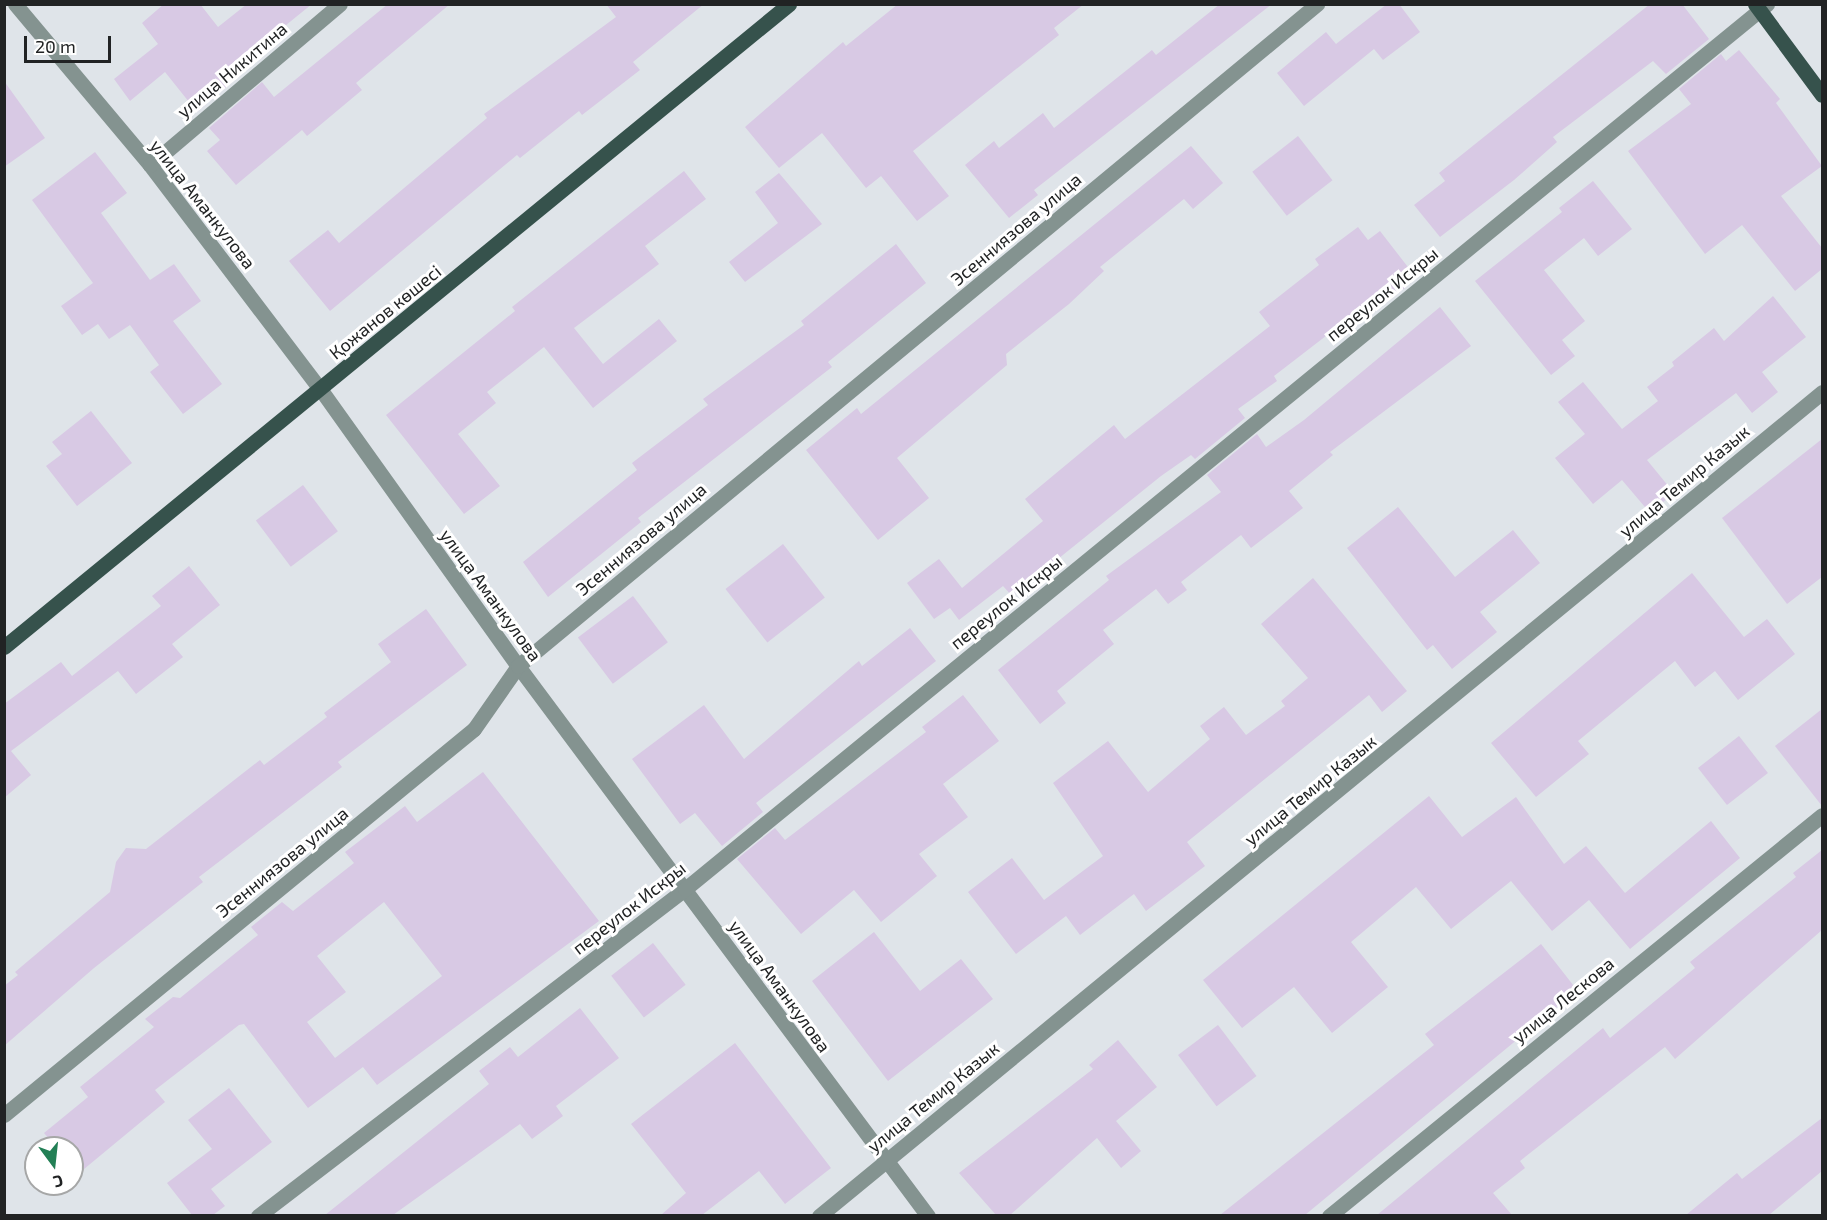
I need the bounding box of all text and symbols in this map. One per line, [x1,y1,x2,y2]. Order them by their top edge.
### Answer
street label: улица Никитина [173,18,291,122]
scale bar [27,24,114,62]
text: 20 m [35,35,76,57]
street label: улица Аманкулова [146,135,260,273]
street label: Эсенниязова улица [946,168,1086,290]
street label: переулок Искры [1322,242,1442,346]
street label: Қожанов көшесі [325,260,445,364]
street label: улица Темир Казык [1615,420,1753,542]
street label: Эсенниязова улица [571,478,711,600]
street label: улица Аманкулова [436,525,546,665]
street label: переулок Искры [946,550,1066,654]
street label: улица Темир Казык [1240,730,1380,850]
street label: Эсенниязова улица [212,802,352,922]
street label: переулок Искры [568,857,690,959]
street label: улица Аманкулова [725,916,835,1056]
street label: улица Лескова [1508,952,1618,1048]
street label: улица Темир Казык [863,1037,1003,1157]
north arrow [24,1136,84,1196]
text: С [51,1172,65,1192]

